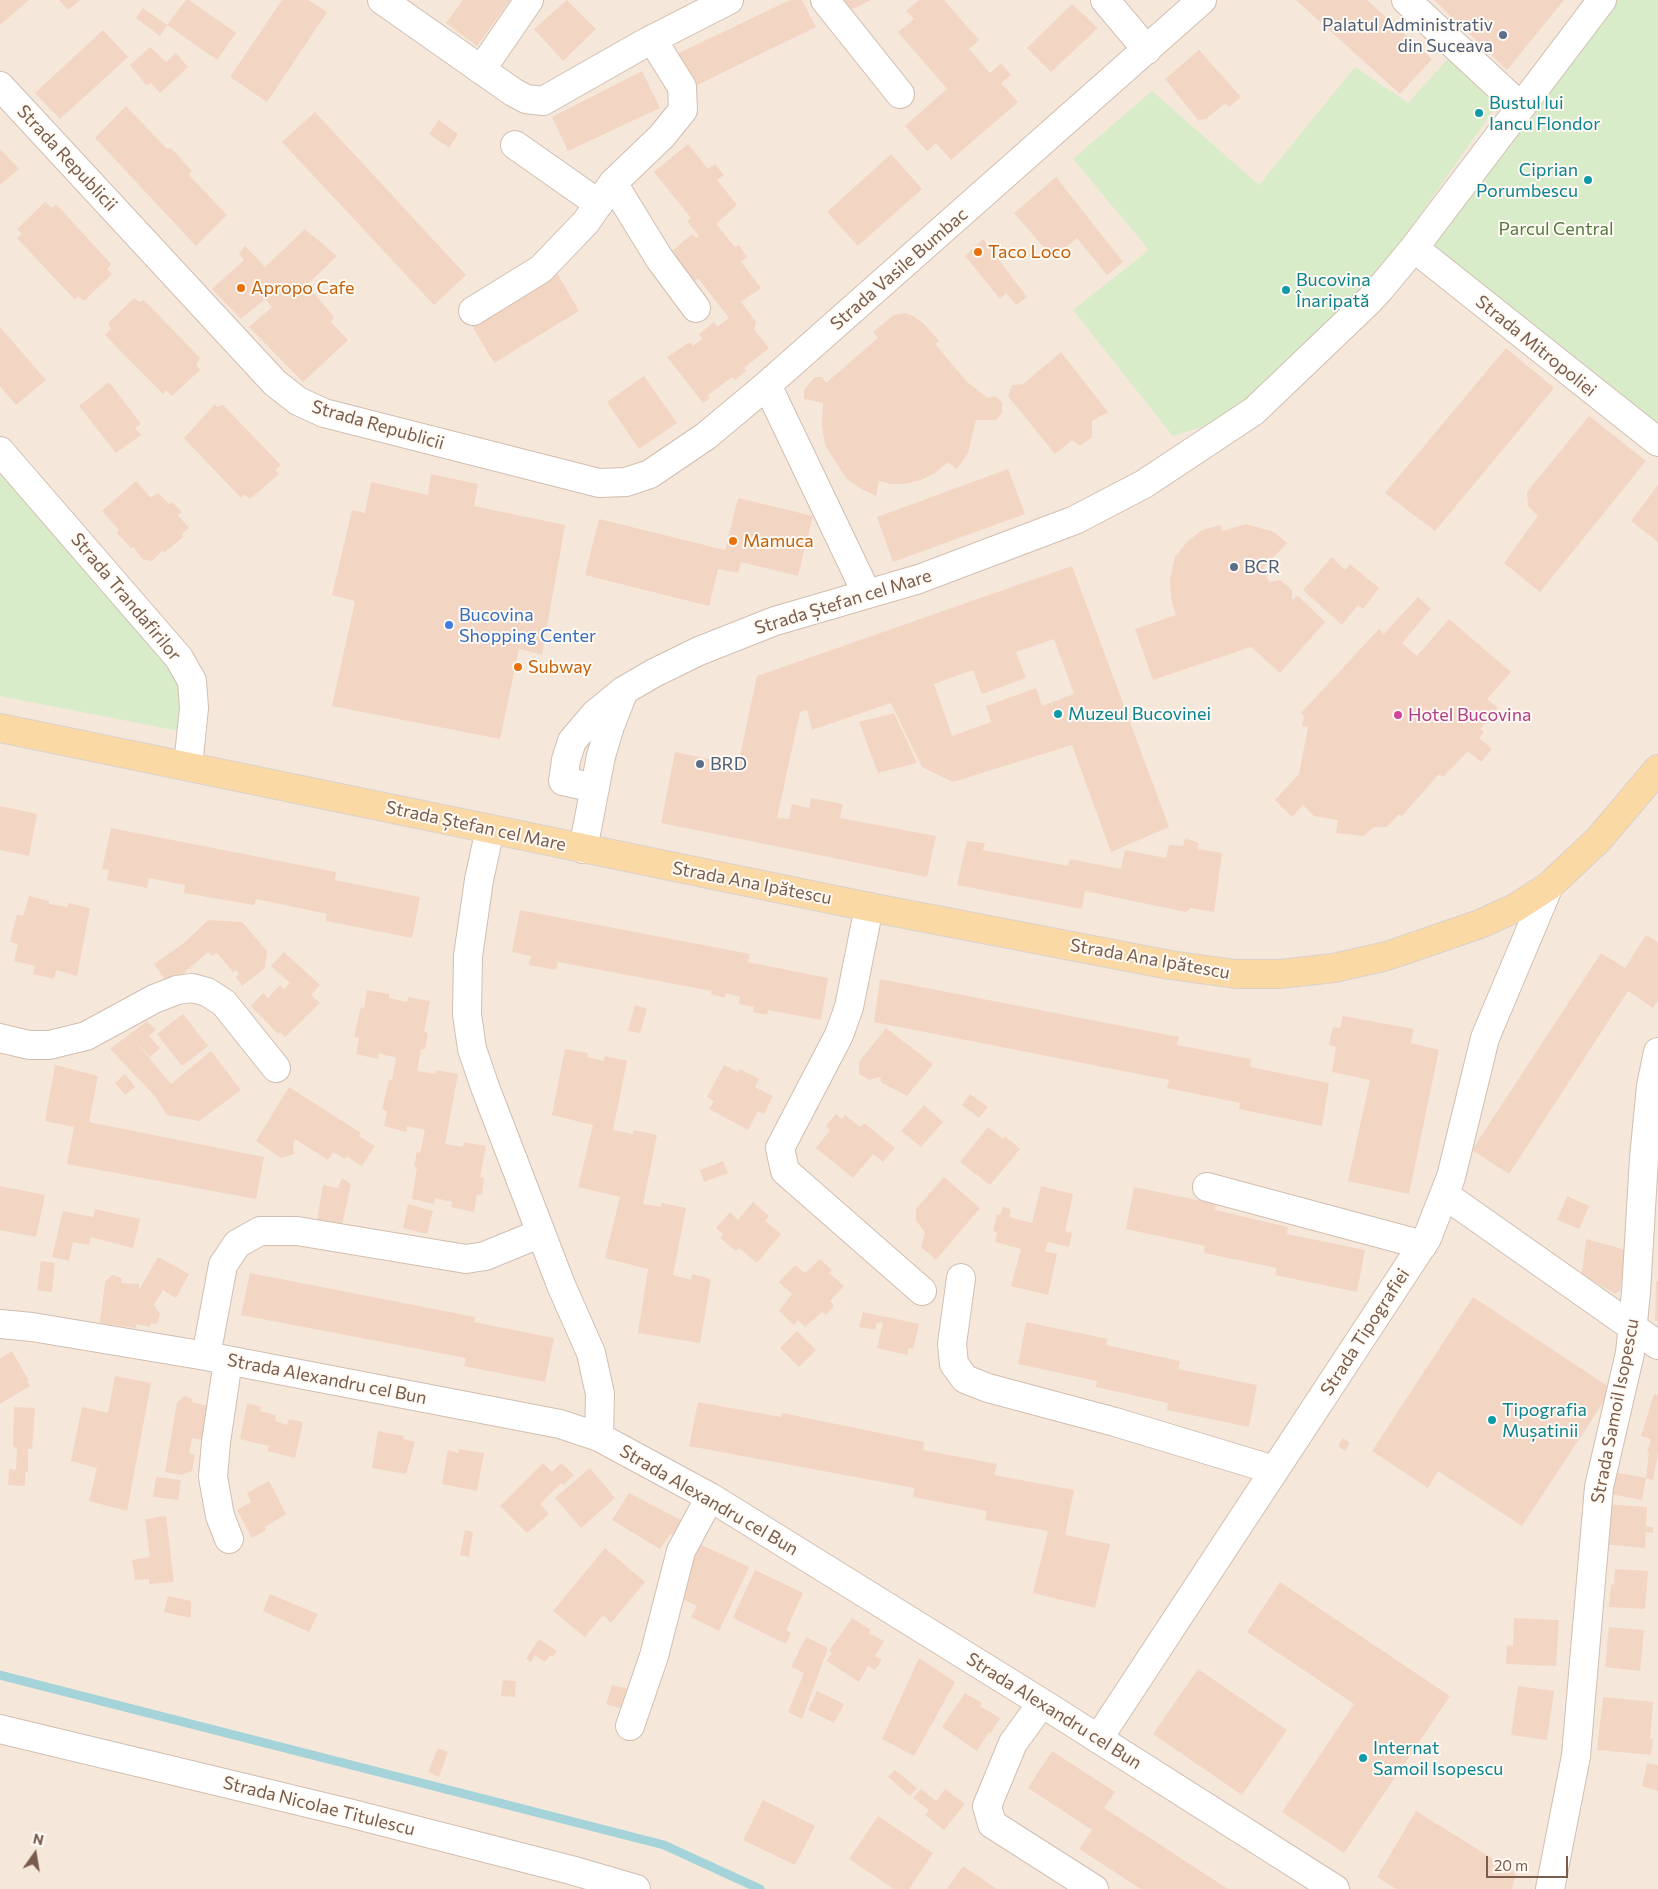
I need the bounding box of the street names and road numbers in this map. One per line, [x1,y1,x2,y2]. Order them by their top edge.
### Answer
street label: Strada Republicii [12,100,122,216]
street label: Strada Vasile Bumbac [826,203,972,335]
street label: Strada Mitropoliei [1471,291,1601,401]
street label: Strada Republicii [309,396,447,454]
street label: Strada Trandafirilor [66,529,186,665]
street label: Strada Ștefan cel Mare [752,565,934,639]
street label: Strada Ștefan cel Mare [384,796,568,856]
street label: Strada Ana Ipătescu [670,857,834,909]
street label: Strada Ana Ipătescu [1068,934,1232,984]
street label: Strada Tipografiei [1316,1264,1414,1400]
street label: Strada Samoil Isopescu [1586,1317,1644,1505]
street label: Strada Alexandru cel Bun [225,1349,429,1409]
street label: Strada Alexandru cel Bun [616,1440,802,1560]
street label: Strada Alexandru cel Bun [962,1648,1146,1774]
street label: Strada Nicolae Titulescu [221,1772,417,1840]

